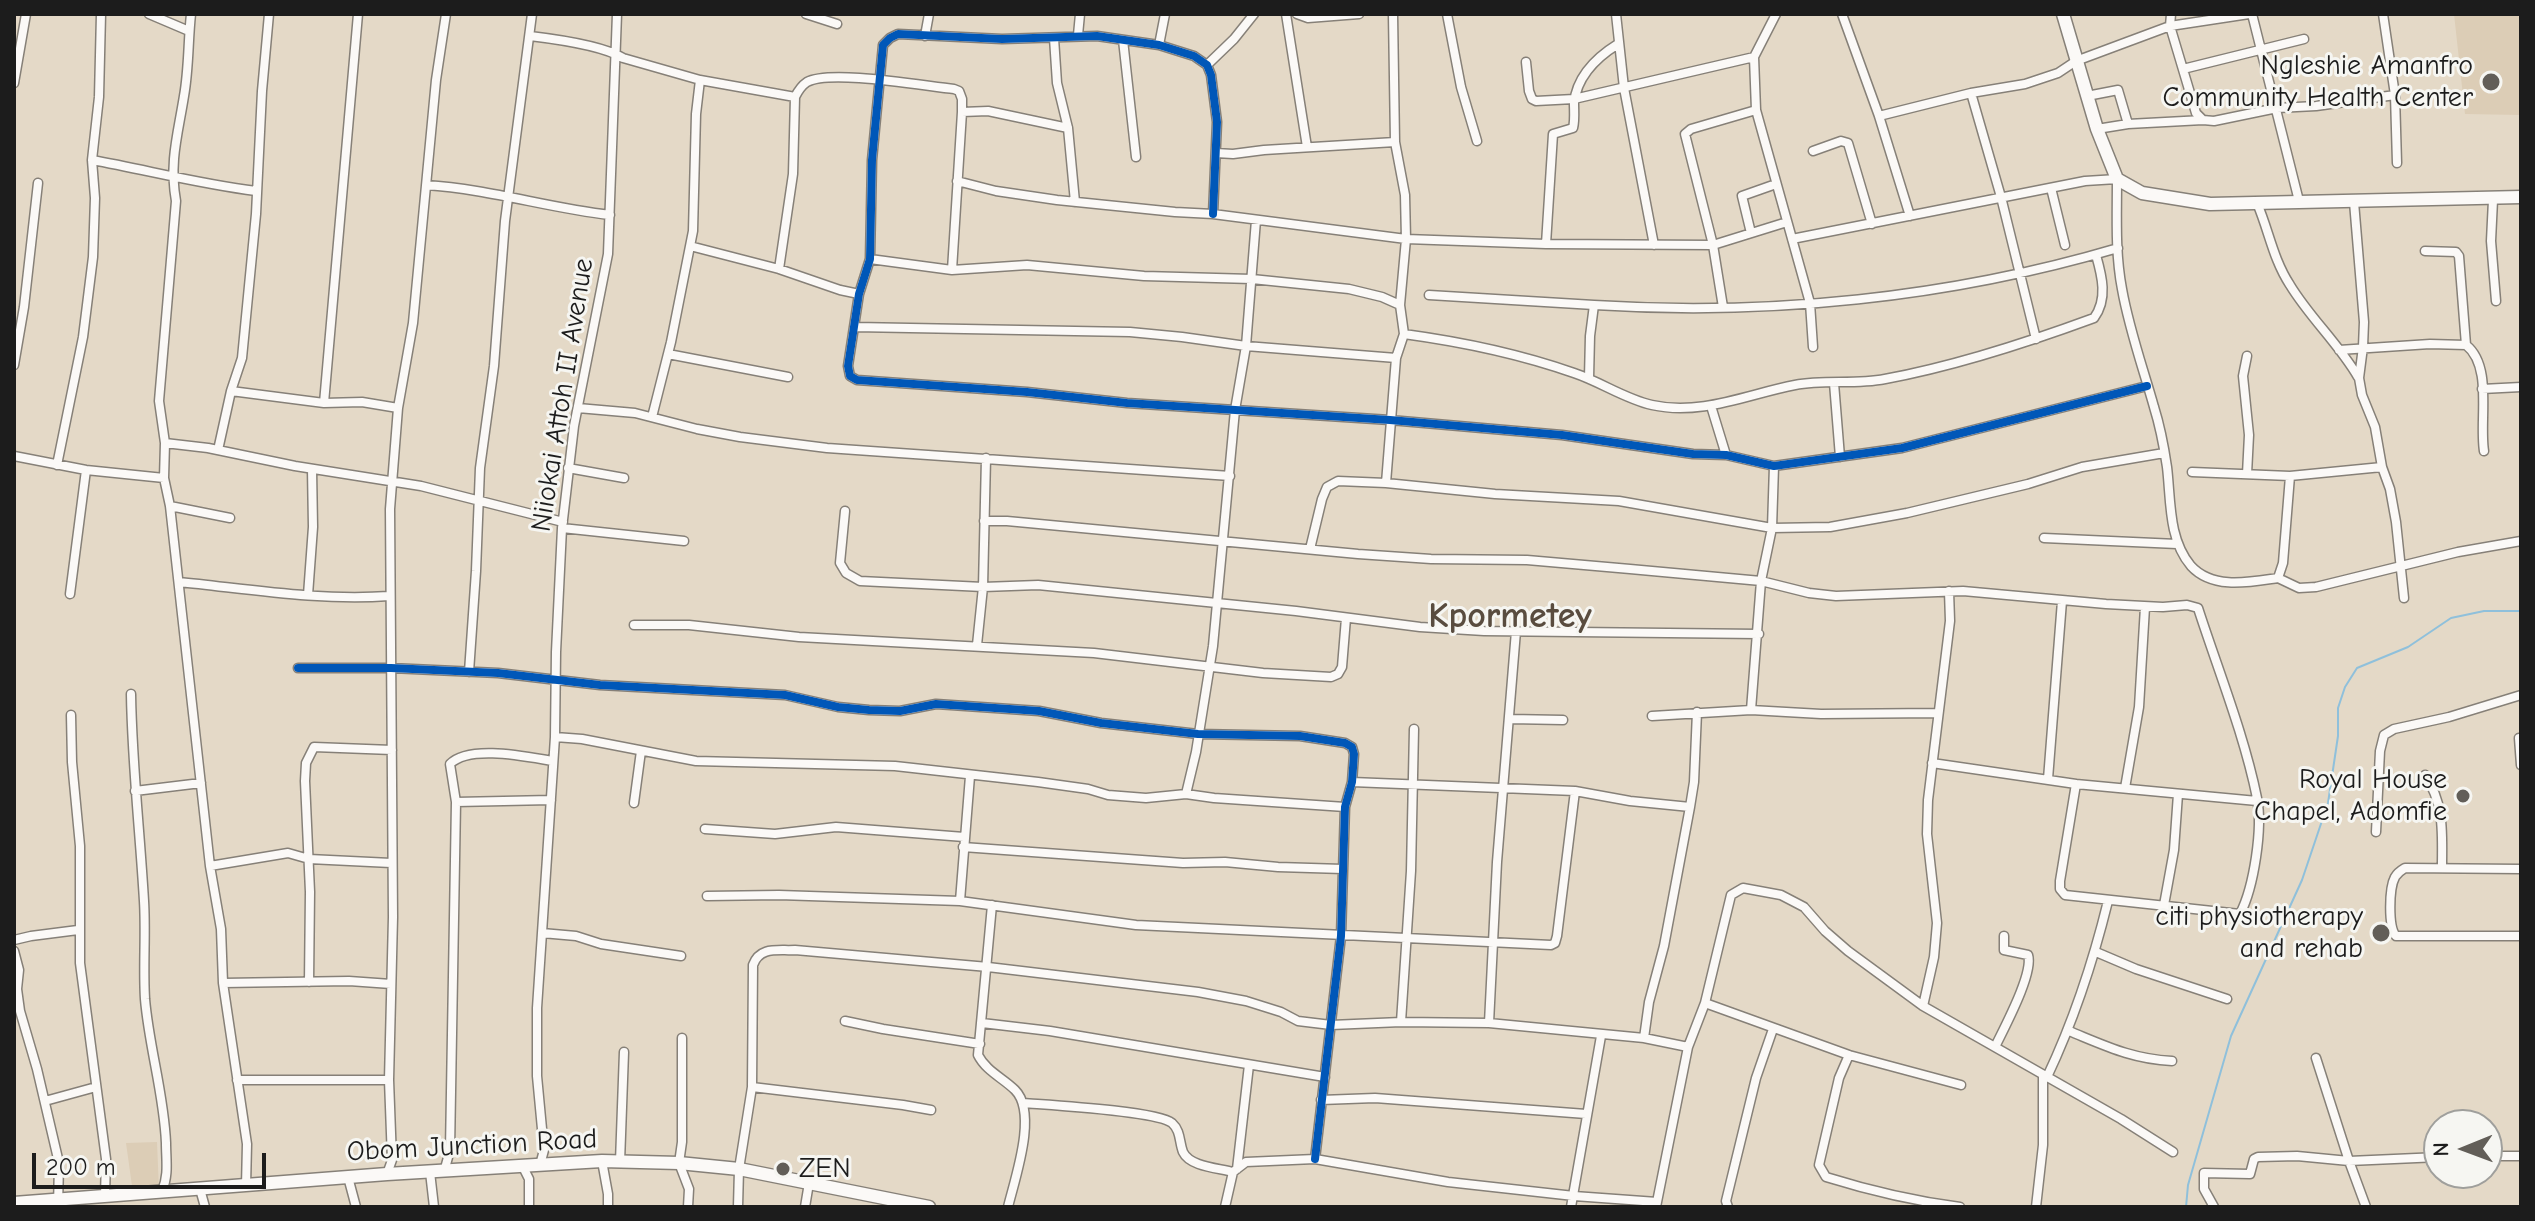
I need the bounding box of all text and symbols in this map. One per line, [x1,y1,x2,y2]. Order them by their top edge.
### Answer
place label: Ngleshie Amanfro Community Health Center [2162,49,2473,115]
marker: Ngleshie Amanfro Community Health Center [2480,71,2502,93]
street label: Niiokai Attoh II Avenue [525,256,601,534]
district label: Kpormetey [1428,595,1592,639]
place label: Royal House Chapel, Adomfie [2254,763,2447,829]
marker: Royal House Chapel, Adomfie [2454,787,2472,805]
place label: citi physiotherapy and rehab [2155,900,2363,966]
marker: citi physiotherapy and rehab [2370,922,2392,944]
north arrow [2423,1109,2503,1189]
street label: Obom Junction Road [346,1123,598,1169]
scale bar [36,1137,270,1187]
text: N [2428,1142,2454,1157]
place label: ZEN [799,1152,851,1186]
text: 200 m [46,1153,116,1181]
marker: ZEN [774,1160,792,1178]

